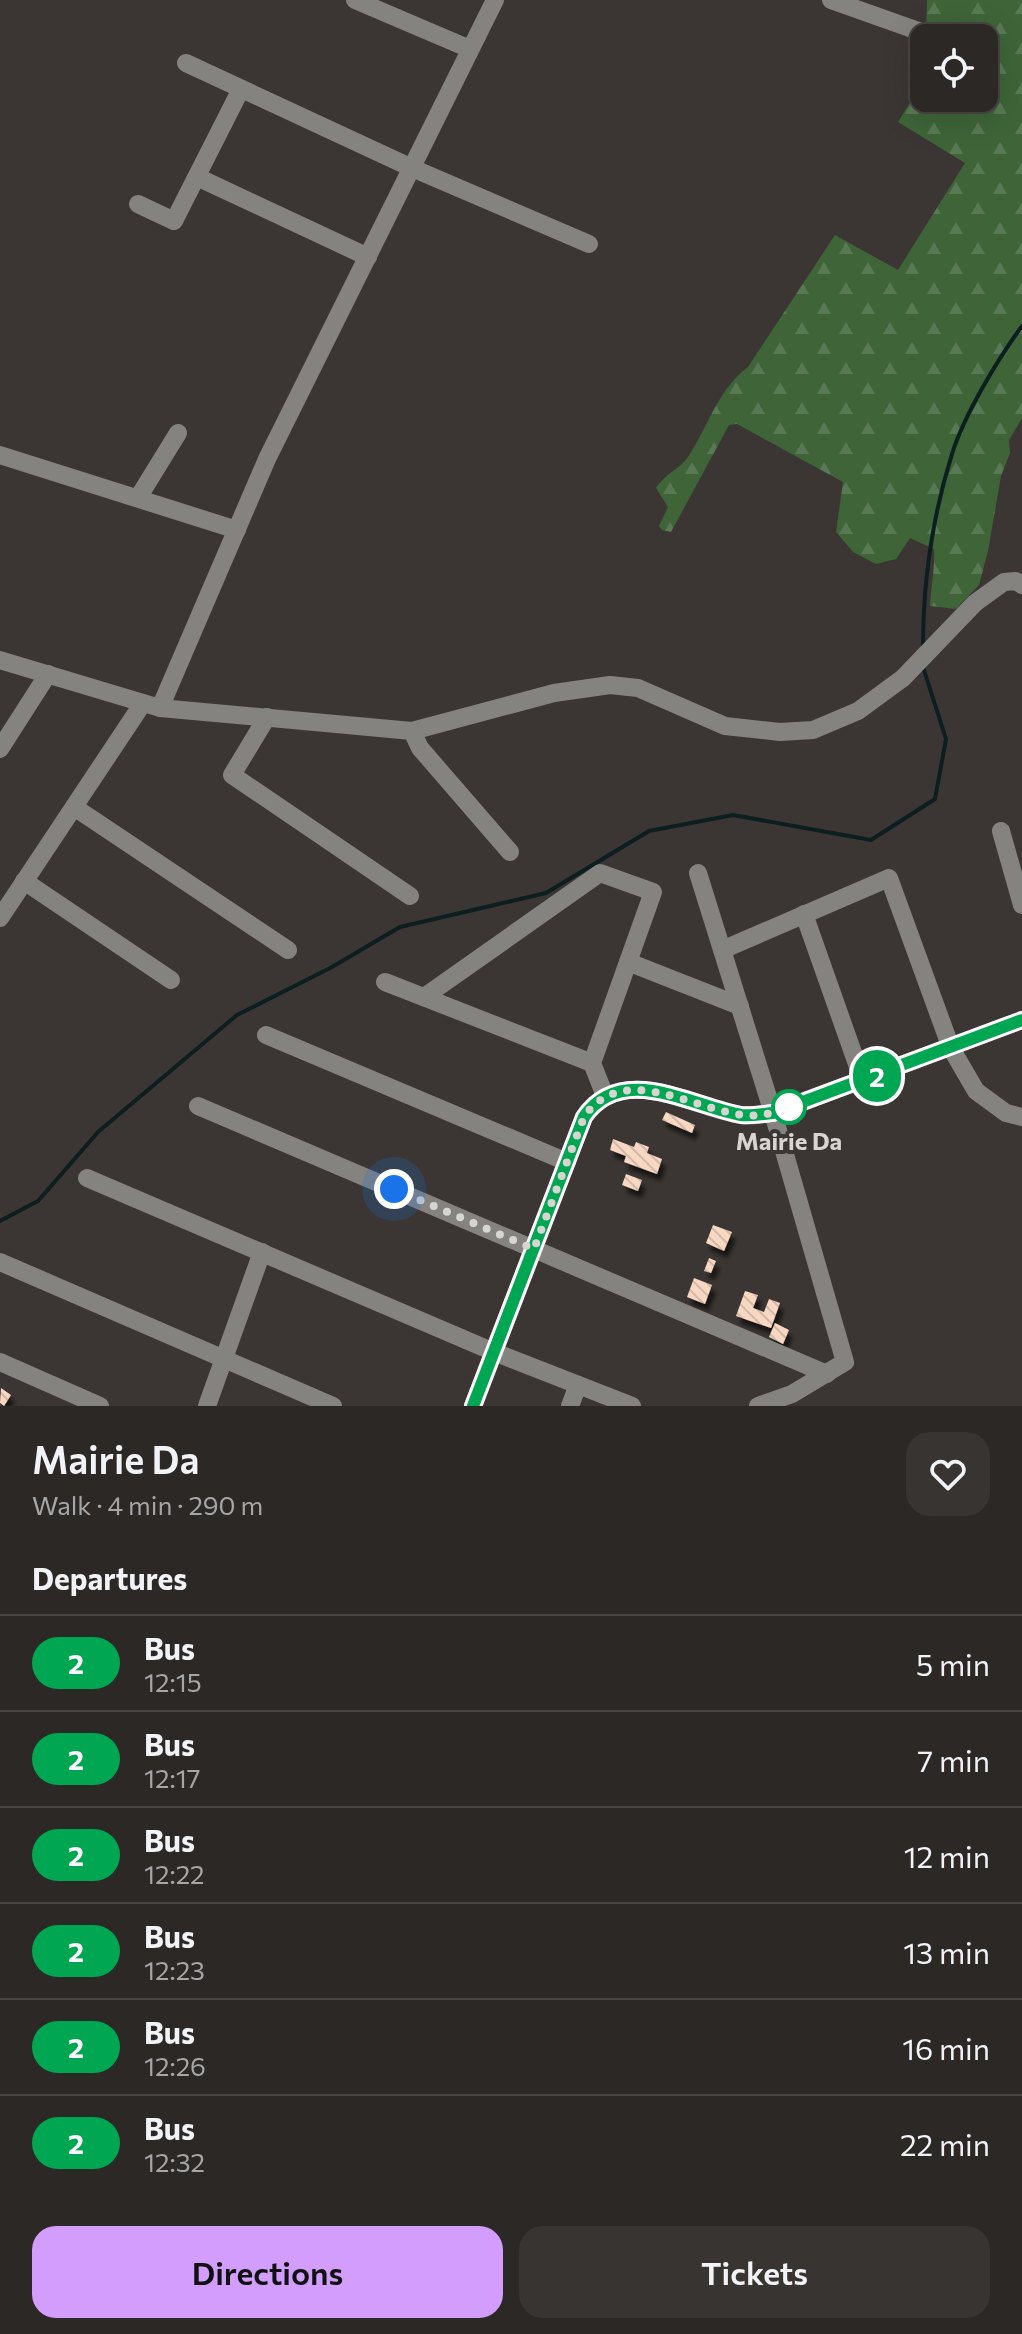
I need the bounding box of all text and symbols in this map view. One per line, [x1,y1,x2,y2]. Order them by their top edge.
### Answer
map controls [910,24,998,112]
button: locate [910,24,998,112]
line badge: 2 [851,1050,903,1102]
text: 2 [869,1059,885,1093]
marker: Mairie Da [772,1090,806,1124]
place label: Mairie Da [736,1126,842,1155]
your location [374,1169,414,1209]
button: heart [906,1432,990,1516]
text: Mairie Da [32,1435,200,1482]
text: Walk · 4 min · 290 m [32,1489,263,1520]
text: Departures [32,1559,187,1596]
text: Bus [144,1629,195,1666]
text: 5 min [916,1645,990,1682]
text: 2 [68,1646,84,1680]
text: 12:15 [144,1666,202,1697]
text: Bus [144,1725,195,1762]
text: 7 min [917,1741,990,1778]
text: 2 [68,1742,84,1776]
text: 12:17 [144,1762,201,1793]
text: Bus [144,1821,195,1858]
text: 12 min [904,1837,990,1874]
text: 2 [68,1838,84,1872]
text: 12:22 [144,1858,205,1889]
text: Bus [144,1917,195,1954]
text: 13 min [903,1933,990,1970]
text: 2 [68,1934,84,1968]
text: 12:23 [144,1954,205,1985]
text: Bus [144,2013,195,2050]
text: 16 min [902,2029,990,2066]
text: 2 [68,2030,84,2064]
text: 12:26 [144,2050,206,2081]
text: Bus [144,2109,195,2146]
text: 22 min [900,2125,990,2162]
text: 2 [68,2126,84,2160]
text: 12:32 [144,2146,205,2177]
button: Directions [32,2226,503,2318]
button: Tickets [519,2226,990,2318]

